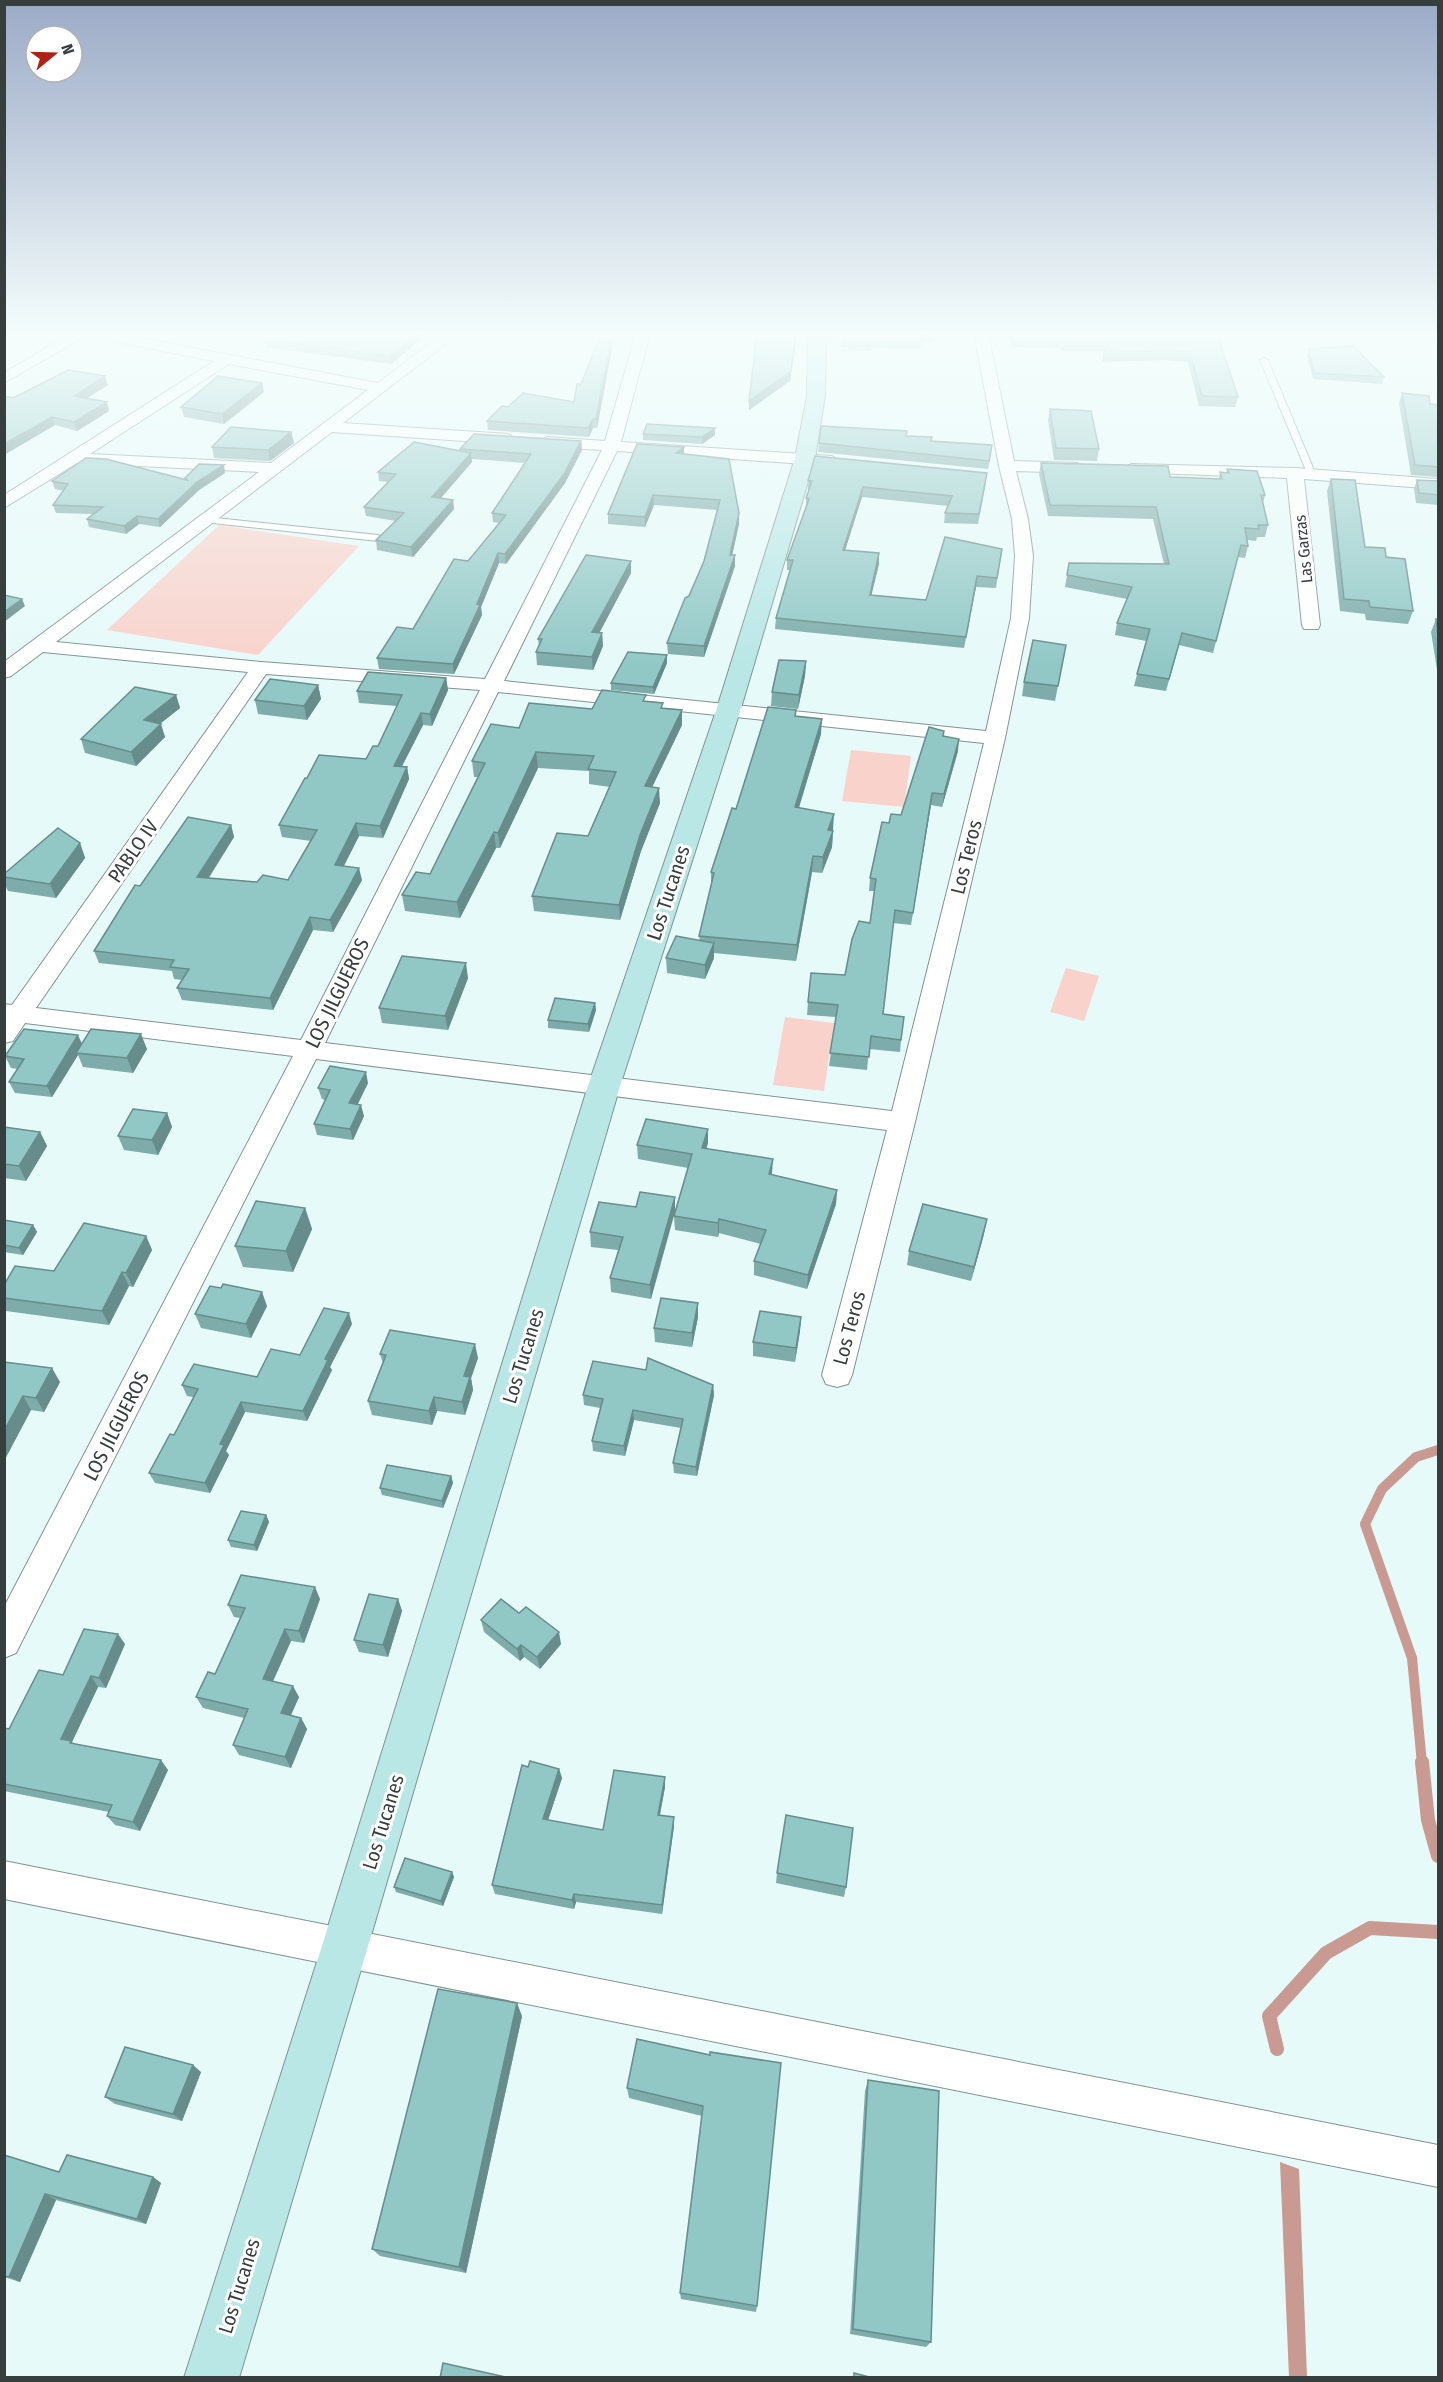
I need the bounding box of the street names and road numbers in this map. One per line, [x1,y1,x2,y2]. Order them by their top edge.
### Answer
street label: Las Garzas [1290,514,1317,584]
street label: PABLO IV [103,814,164,887]
street label: Los Teros [945,817,987,897]
street label: Los Tucanes [641,843,695,943]
street label: LOS JILGUEROS [300,934,374,1052]
street label: Los Teros [828,1288,870,1368]
street label: Los Tucanes [497,1306,549,1406]
street label: LOS JILGUEROS [78,1367,154,1485]
street label: Los Tucanes [357,1772,409,1872]
street label: Los Tucanes [213,2236,265,2336]

